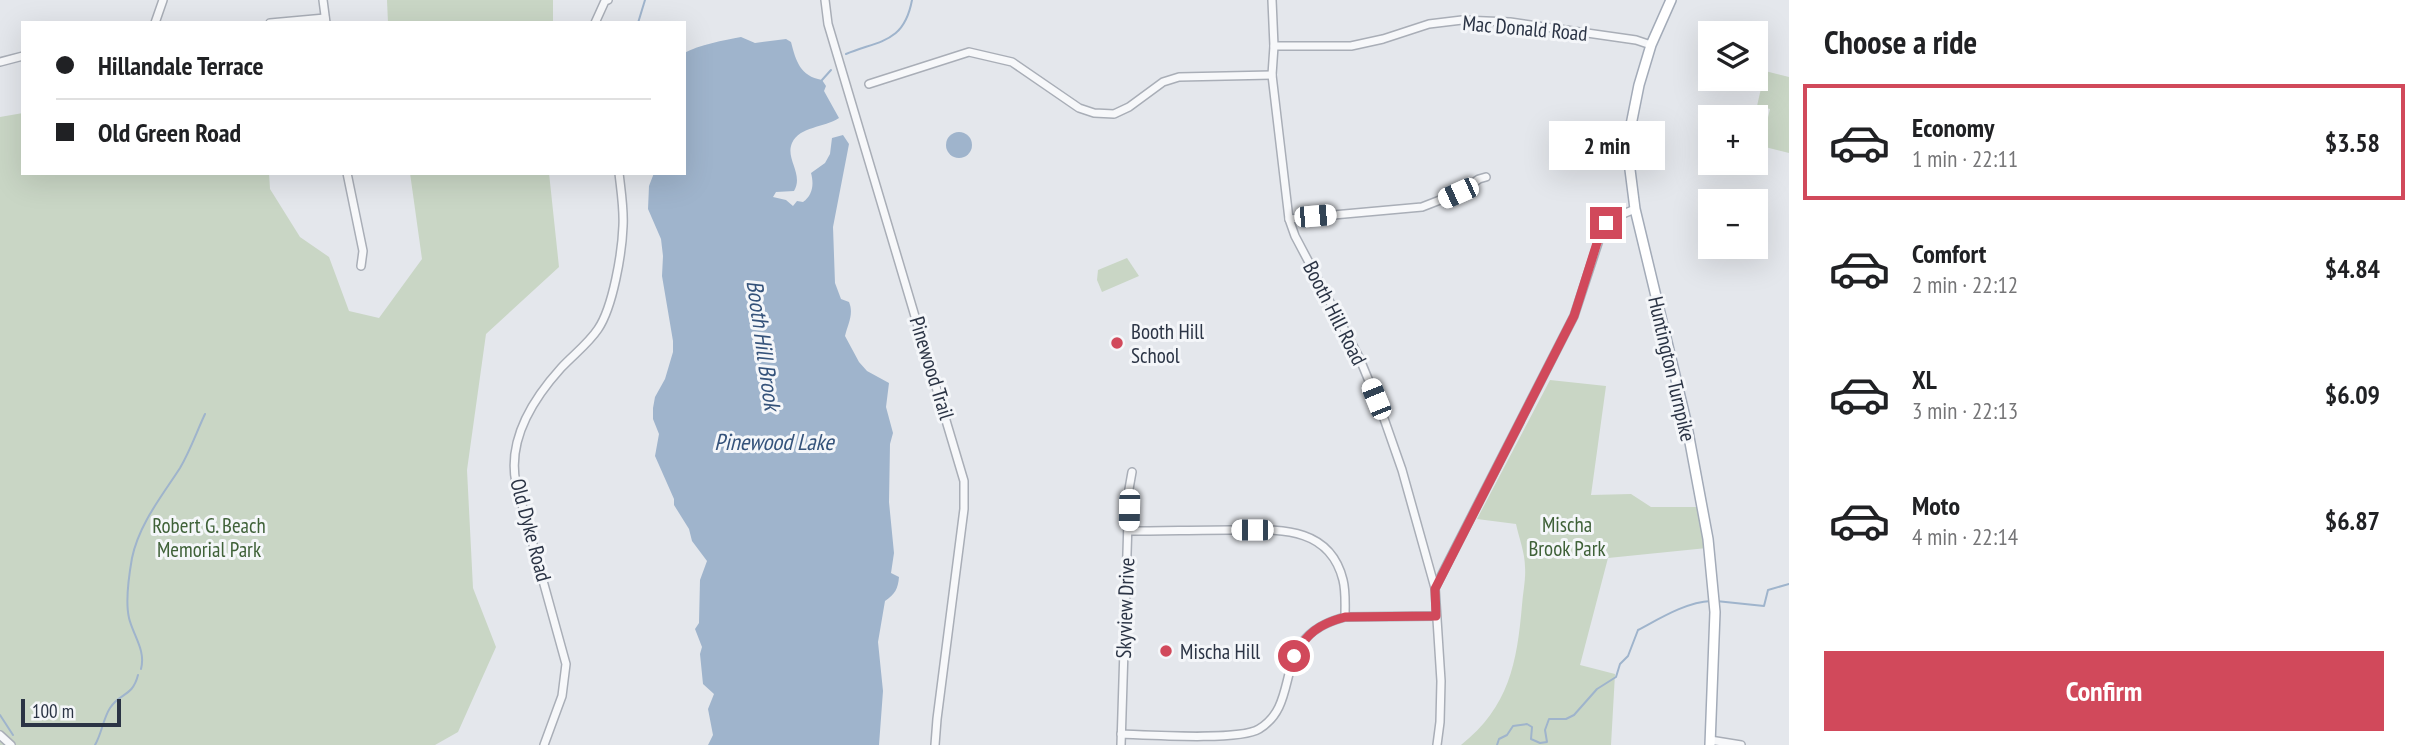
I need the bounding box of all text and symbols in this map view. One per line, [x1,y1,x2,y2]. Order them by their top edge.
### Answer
street label: Mac Donald Road [1461,9,1589,47]
map controls [1698,21,1768,259]
button: layers [1698,21,1768,91]
text: Choose a ride [1824,21,1977,63]
text: Hillandale Terrace [98,49,264,82]
button: + [1698,105,1768,175]
icon: car [1828,111,1891,174]
text: Economy [1912,111,1994,144]
text: Old Green Road [98,116,241,149]
callout: 2 min [1548,122,1664,170]
text: $3.58 [2325,126,2380,159]
text: 2 min [1584,131,1630,160]
text: 1 min · 22:11 [1912,144,2018,173]
car [1435,175,1482,211]
button: − [1698,189,1768,259]
car [1294,204,1337,228]
route end [1590,207,1622,239]
icon: car [1828,237,1891,300]
text: Comfort [1912,237,1986,270]
text: $4.84 [2325,252,2380,285]
street label: Booth Hill Road [1297,256,1373,370]
text: 2 min · 22:12 [1912,270,2018,299]
water label: Booth Hill Brook [741,278,788,415]
street label: Huntington Turnpike [1642,294,1702,444]
street label: Pinewood Trail [904,313,960,423]
place label: Booth Hill School [1131,318,1204,369]
marker: Booth Hill School [1109,335,1125,351]
icon: car [1828,363,1891,426]
text: XL [1912,363,1937,396]
car [1359,376,1394,422]
text: $6.09 [2325,378,2380,411]
text: 3 min · 22:13 [1912,396,2018,425]
water label: Pinewood Lake [714,427,835,456]
street label: Old Dyke Road [504,476,558,584]
car [1119,489,1140,531]
icon: car [1828,489,1891,552]
text: Moto [1912,489,1960,522]
text: $6.87 [2325,504,2380,537]
park label: Mischa Brook Park [1528,511,1606,562]
park label: Robert G. Beach Memorial Park [152,512,266,563]
car [1232,520,1274,541]
text: 4 min · 22:14 [1912,522,2018,551]
street label: Skyview Drive [1110,557,1140,659]
place label: Mischa Hill [1180,638,1260,665]
route start [1278,640,1310,672]
marker: Mischa Hill [1158,643,1174,659]
button: Confirm [1824,651,2384,731]
scale bar [21,696,121,728]
text: 100 m [32,699,74,723]

